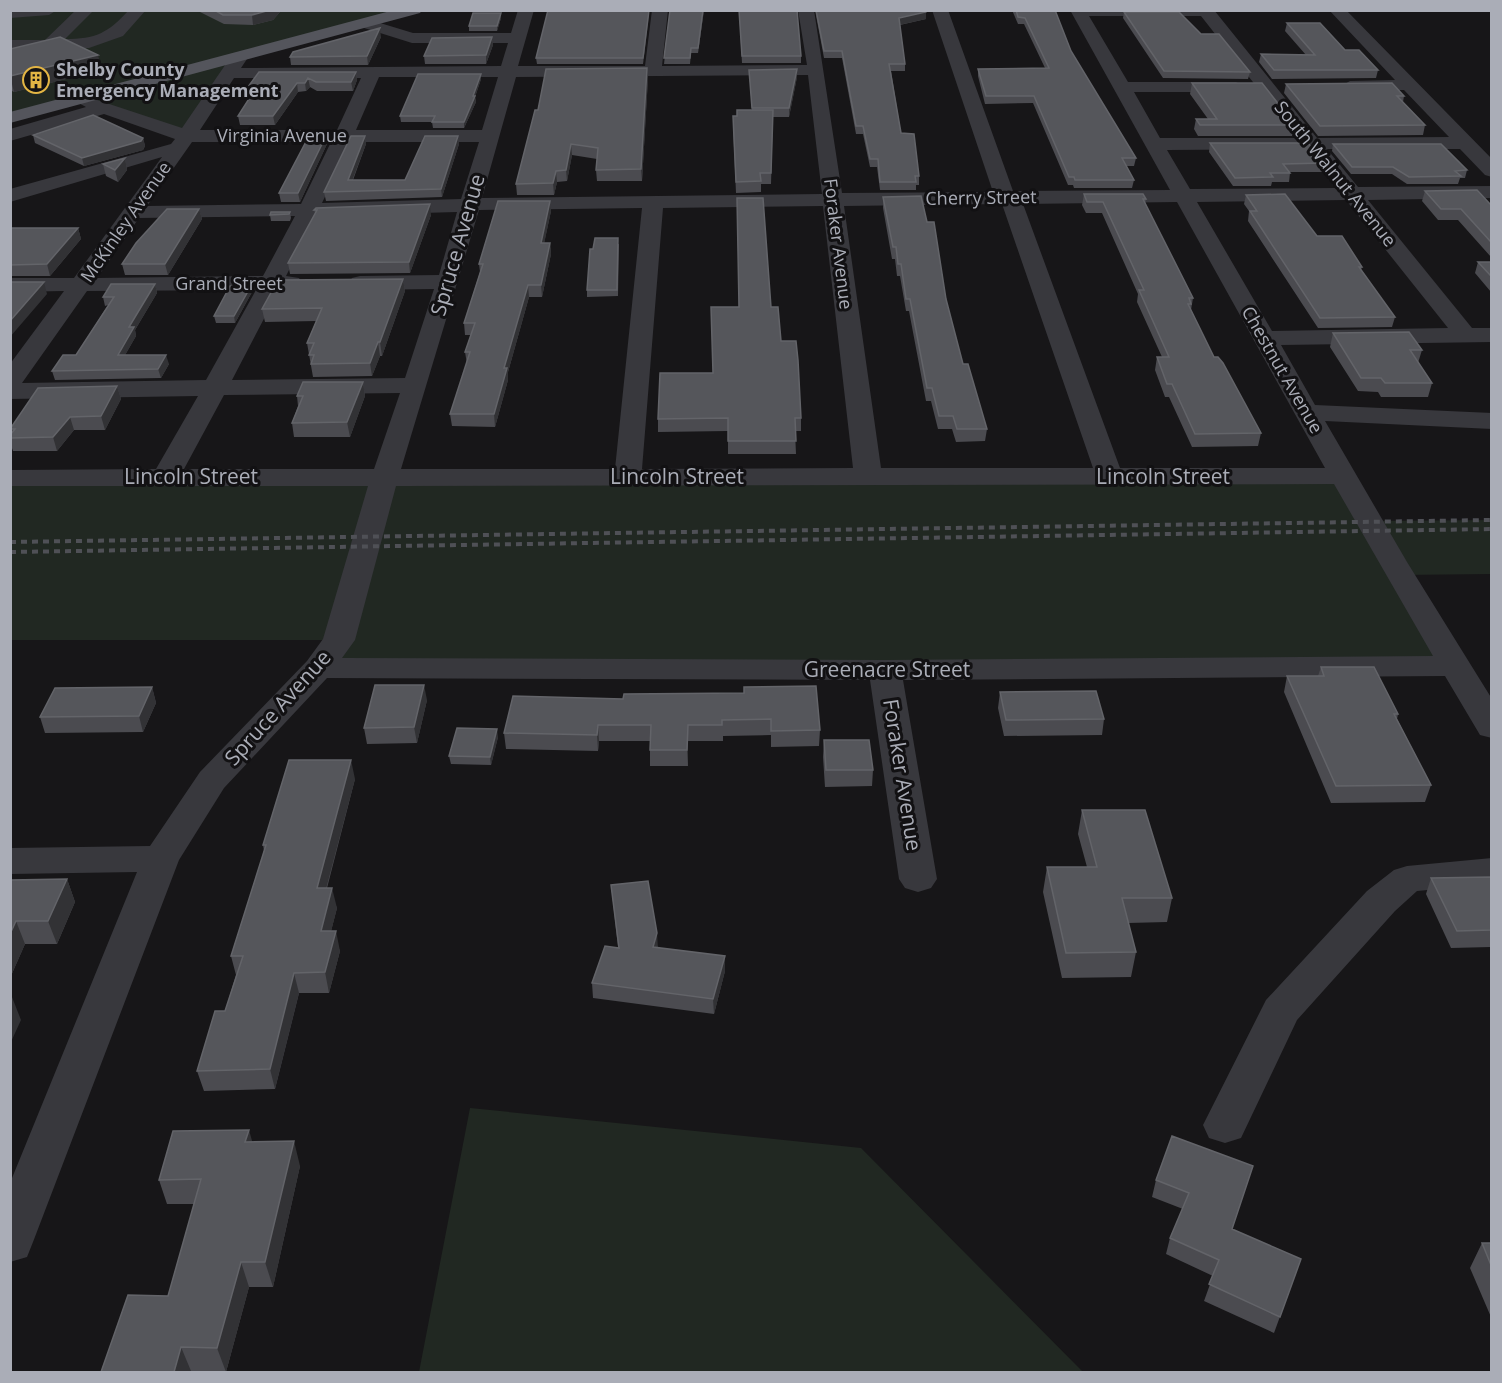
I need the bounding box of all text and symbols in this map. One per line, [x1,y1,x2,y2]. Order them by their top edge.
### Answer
place label: Shelby County Emergency Management [56,57,279,102]
building icon: Shelby County Emergency Management [21,65,51,95]
street label: South Walnut Avenue [1270,96,1402,251]
street label: Virginia Avenue [217,123,347,147]
street label: McKinley Avenue [75,156,176,287]
street label: Spruce Avenue [423,171,491,319]
street label: Foraker Avenue [819,177,859,311]
street label: Cherry Street [925,184,1037,210]
street label: Grand Street [175,271,283,295]
street label: Chestnut Avenue [1237,301,1329,438]
street label: Lincoln Street [124,462,258,490]
street label: Lincoln Street [610,462,744,490]
street label: Lincoln Street [1096,462,1230,490]
street label: Spruce Avenue [218,644,337,771]
street label: Greenacre Street [804,655,970,683]
street label: Foraker Avenue [877,697,929,853]

